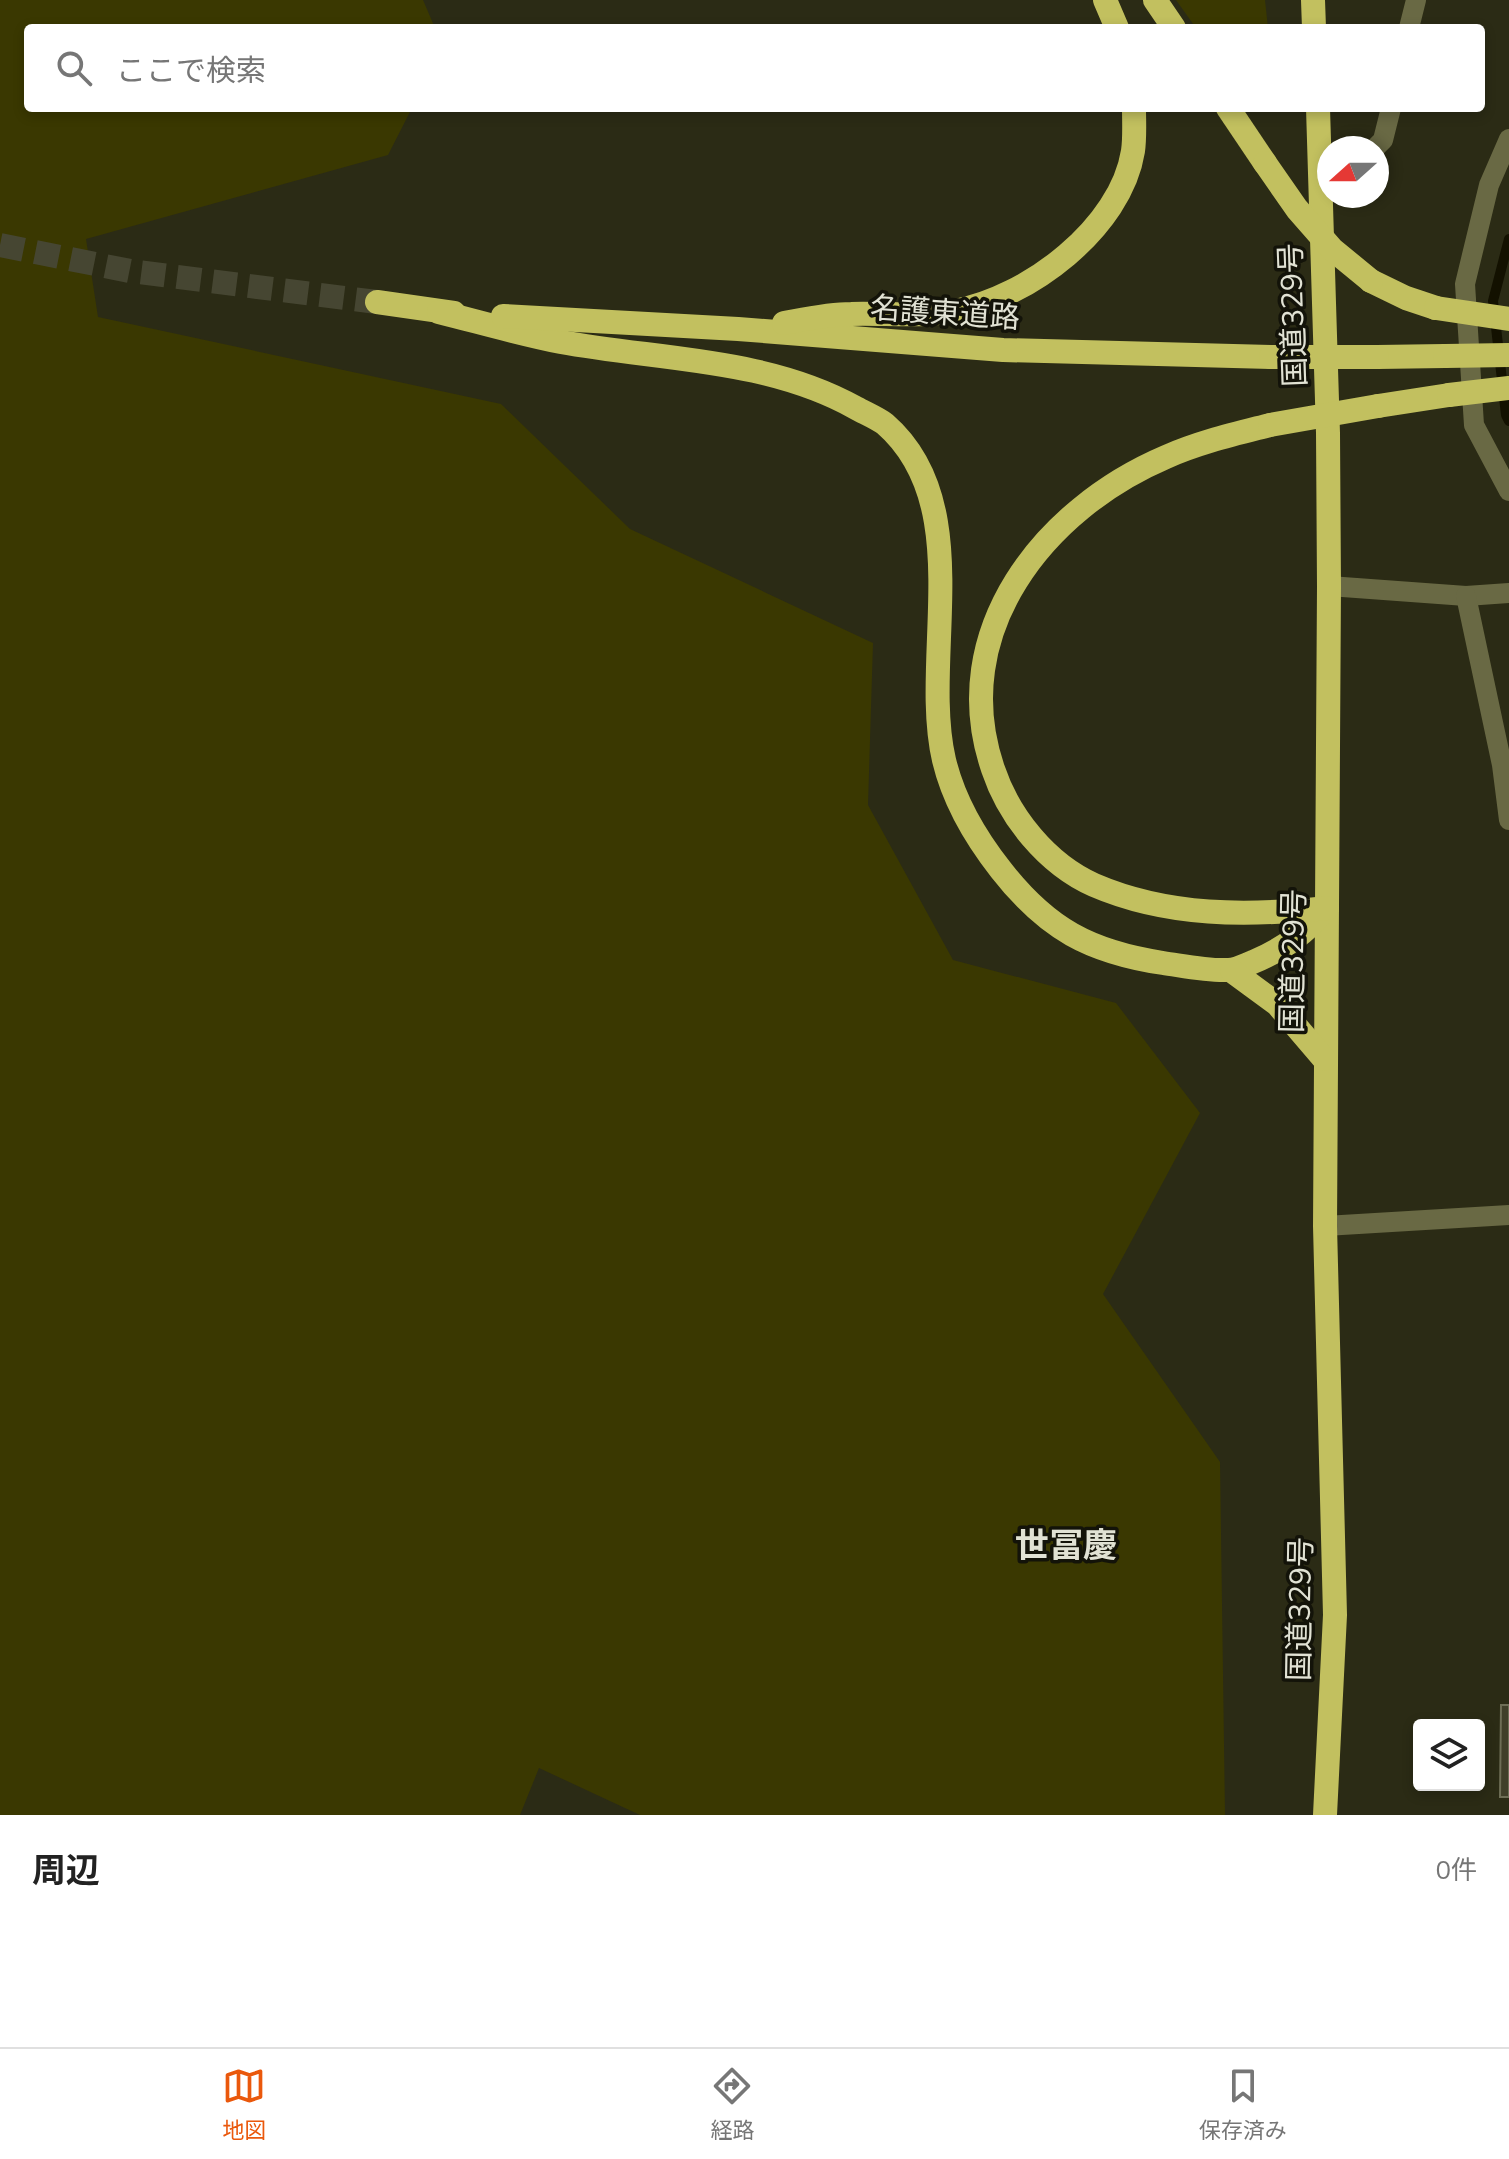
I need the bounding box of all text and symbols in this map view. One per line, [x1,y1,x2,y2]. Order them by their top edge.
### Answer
search box [24,24,1485,112]
icon: search [52,46,96,90]
text: ここで検索 [116,51,266,89]
north arrow [1317,136,1389,208]
street label: 国道329号 [1270,242,1314,388]
street label: 名護東道路 [869,288,1021,336]
street label: 国道329号 [1272,889,1312,1033]
district label: 世冨慶 [1015,1523,1117,1566]
street label: 国道329号 [1279,1537,1319,1681]
map controls [1413,1719,1485,1791]
button: layers [1413,1719,1485,1791]
text: 周辺 [32,1848,100,1891]
text: 0件 [1435,1853,1477,1886]
tab: 地図 [222,2064,266,2144]
tab: 経路 [710,2064,755,2144]
tab: 保存済み [1199,2064,1287,2144]

